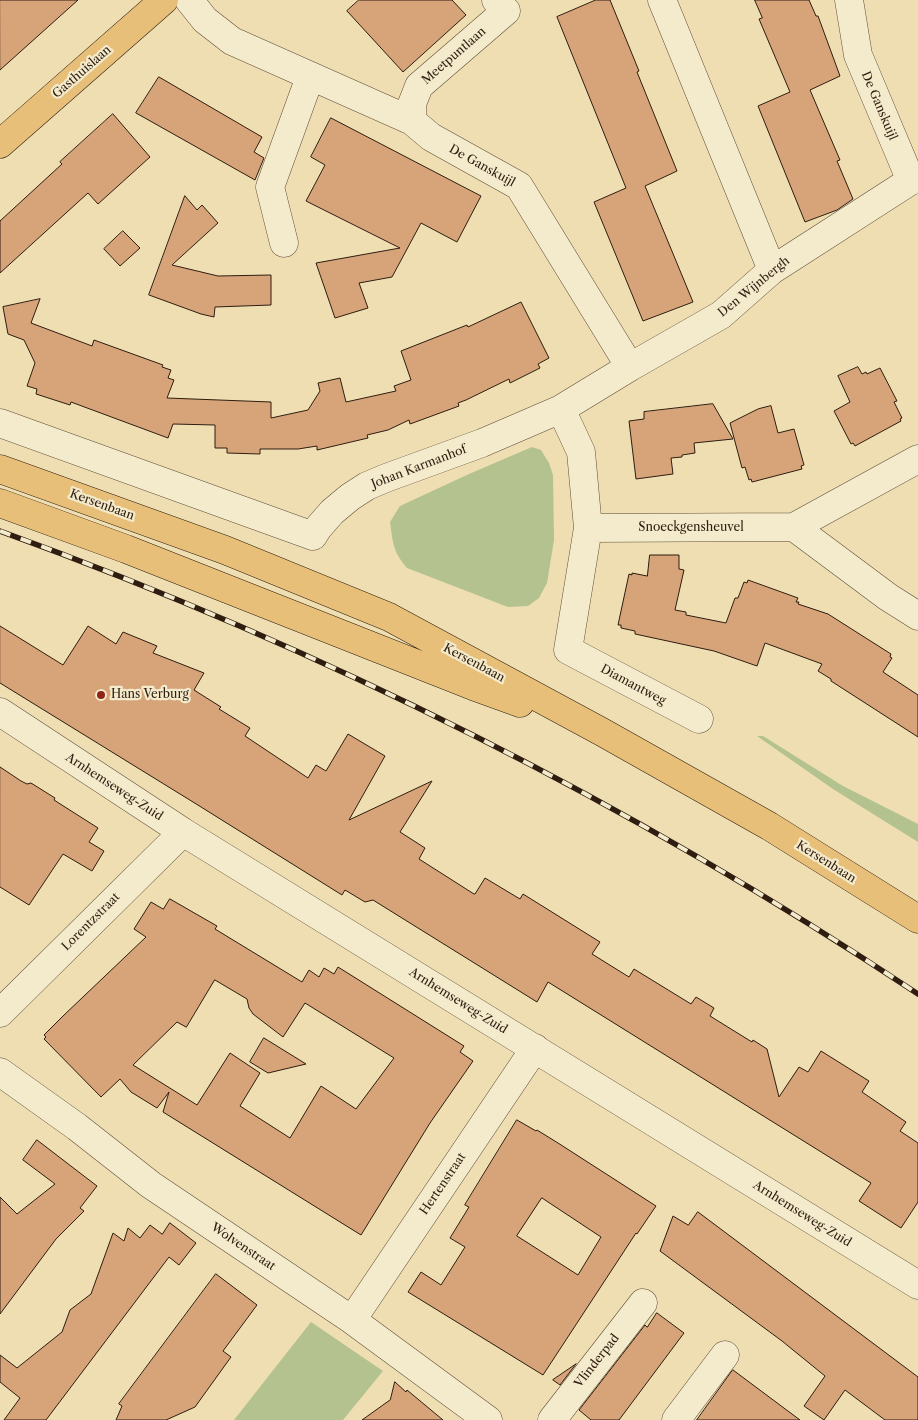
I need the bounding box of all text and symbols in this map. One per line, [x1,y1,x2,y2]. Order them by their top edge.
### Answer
street label: Meetpuntlaan [419,24,489,88]
street label: Gasthuislaan [50,43,114,101]
street label: De Ganskuijl [858,69,900,143]
street label: De Ganskuijl [446,142,518,190]
street label: Den Wijnbergh [715,254,793,320]
street label: Johan Karmanhof [369,442,469,492]
street label: Kersenbaan [68,487,136,523]
street label: Snoeckgensheuvel [638,521,744,535]
street label: Kersenbaan [441,641,507,685]
street label: Diamantweg [598,662,668,708]
place label: Hans Verburg [111,688,189,702]
marker: Hans Verburg [95,689,107,701]
street label: Arnhemseweg-Zuid [63,750,165,824]
street label: Kersenbaan [793,838,859,886]
street label: Lorentzstraat [59,890,123,954]
street label: Arnhemseweg-Zuid [406,965,510,1037]
street label: Hertenstraat [417,1150,469,1218]
street label: Arnhemseweg-Zuid [750,1178,854,1250]
street label: Wolvenstraat [208,1220,278,1274]
street label: Vlinderpad [572,1331,622,1391]

